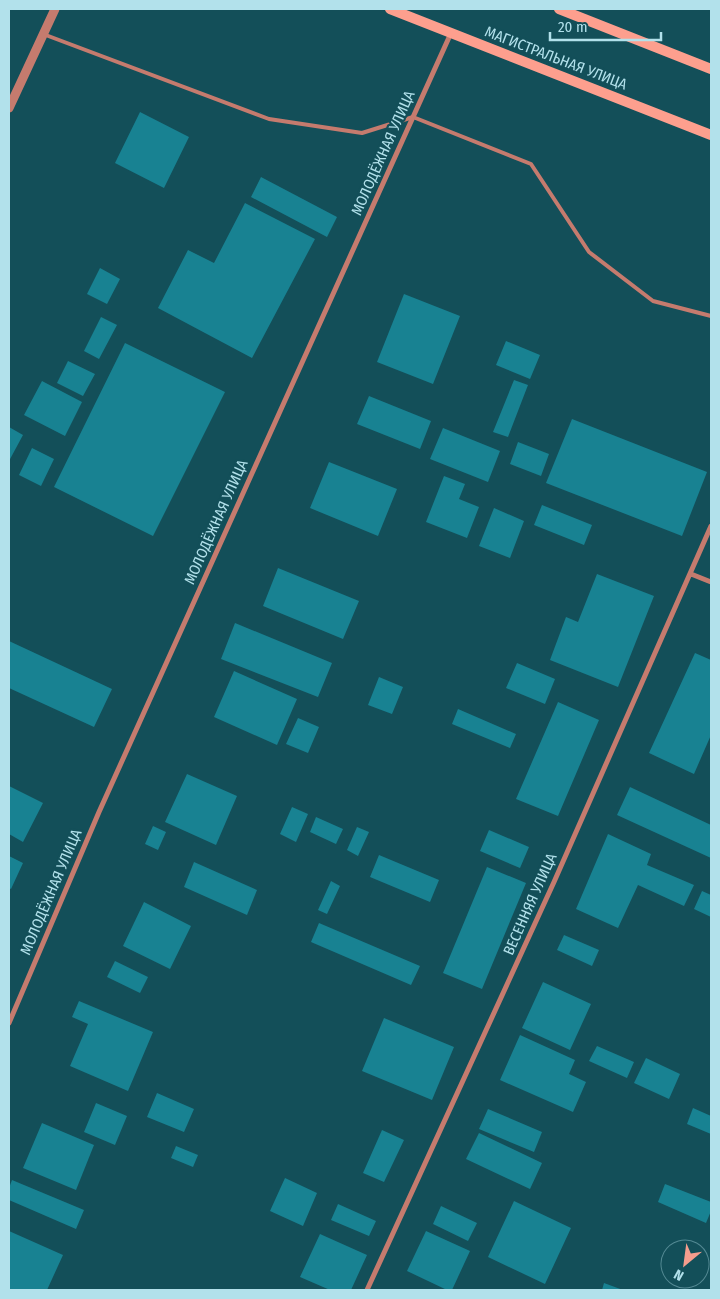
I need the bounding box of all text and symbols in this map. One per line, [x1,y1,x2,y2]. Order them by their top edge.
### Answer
scale bar [550,10,661,42]
text: 20 m [558,18,588,36]
street label: МАГИСТРАЛЬНАЯ УЛИЦА [482,23,630,93]
street label: МОЛОДЁЖНАЯ УЛИЦА [347,88,419,218]
street label: МОЛОДЁЖНАЯ УЛИЦА [180,457,252,587]
street label: МОЛОДЁЖНАЯ УЛИЦА [16,826,86,958]
street label: ВЕСЕННЯЯ УЛИЦА [499,850,561,958]
north arrow [660,1239,710,1289]
text: N [671,1265,687,1284]

